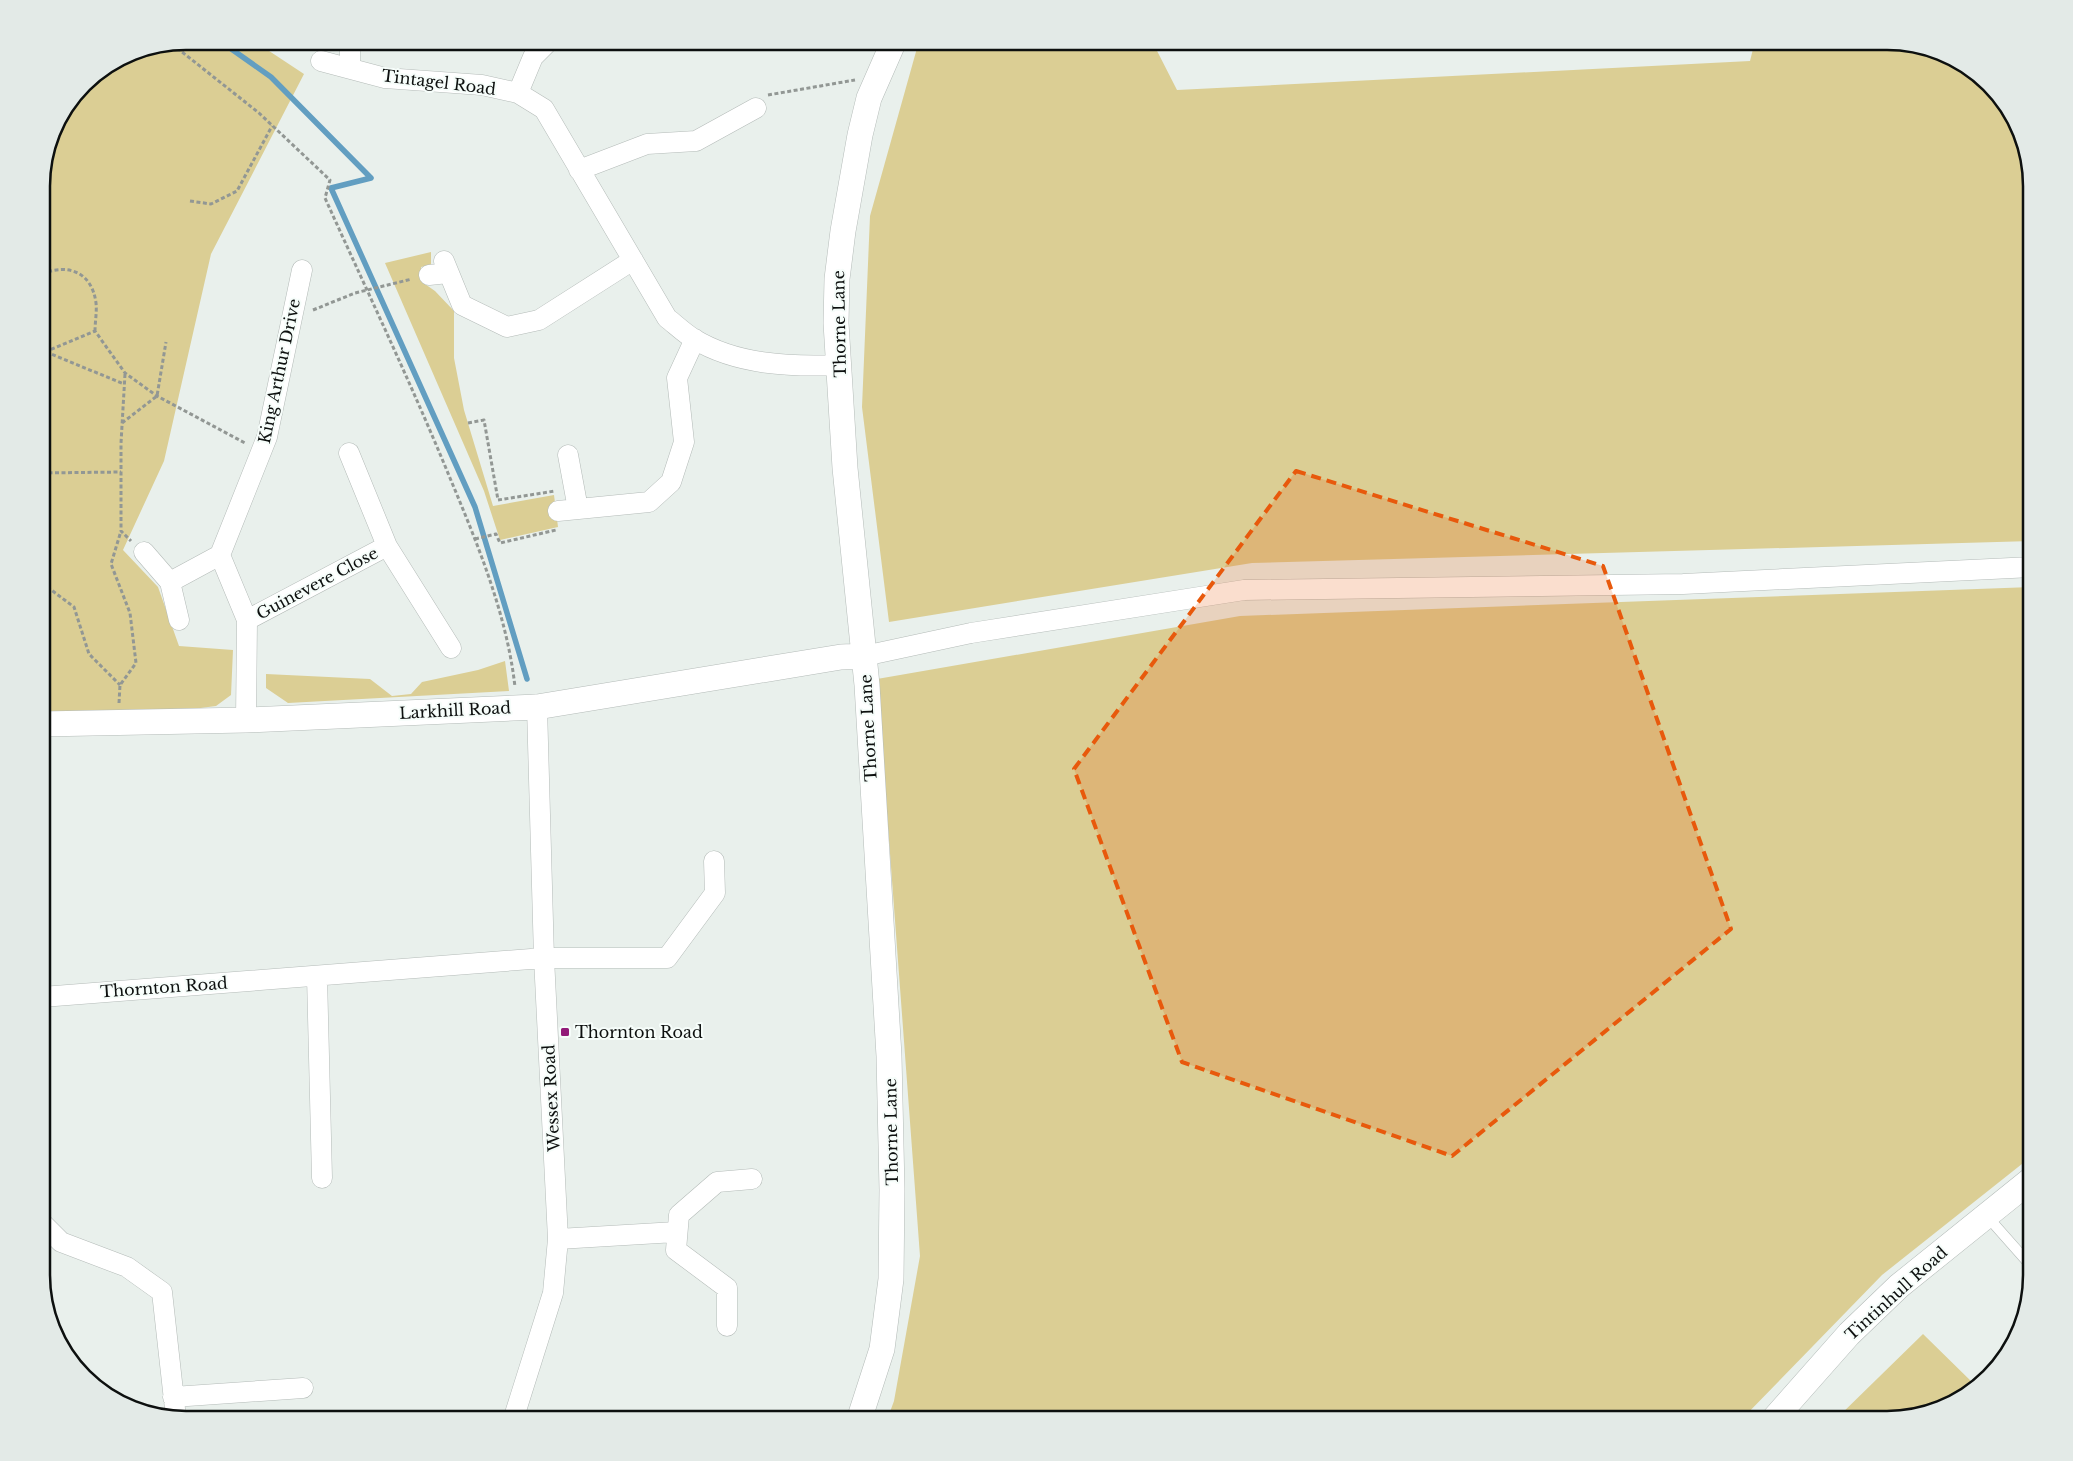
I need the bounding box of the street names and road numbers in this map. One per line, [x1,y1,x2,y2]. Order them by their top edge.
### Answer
street label: Tintagel Road [381,65,497,99]
street label: Thorne Lane [828,270,850,378]
street label: King Arthur Drive [254,297,304,445]
street label: Guinevere Close [253,543,381,623]
street label: Thorne Lane [855,674,881,782]
street label: Larkhill Road [399,697,512,723]
street label: Thornton Road [100,973,229,1001]
street label: Wessex Road [538,1044,564,1153]
street label: Thorne Lane [880,1078,902,1186]
street label: Tintinhull Road [1841,1242,1951,1344]

